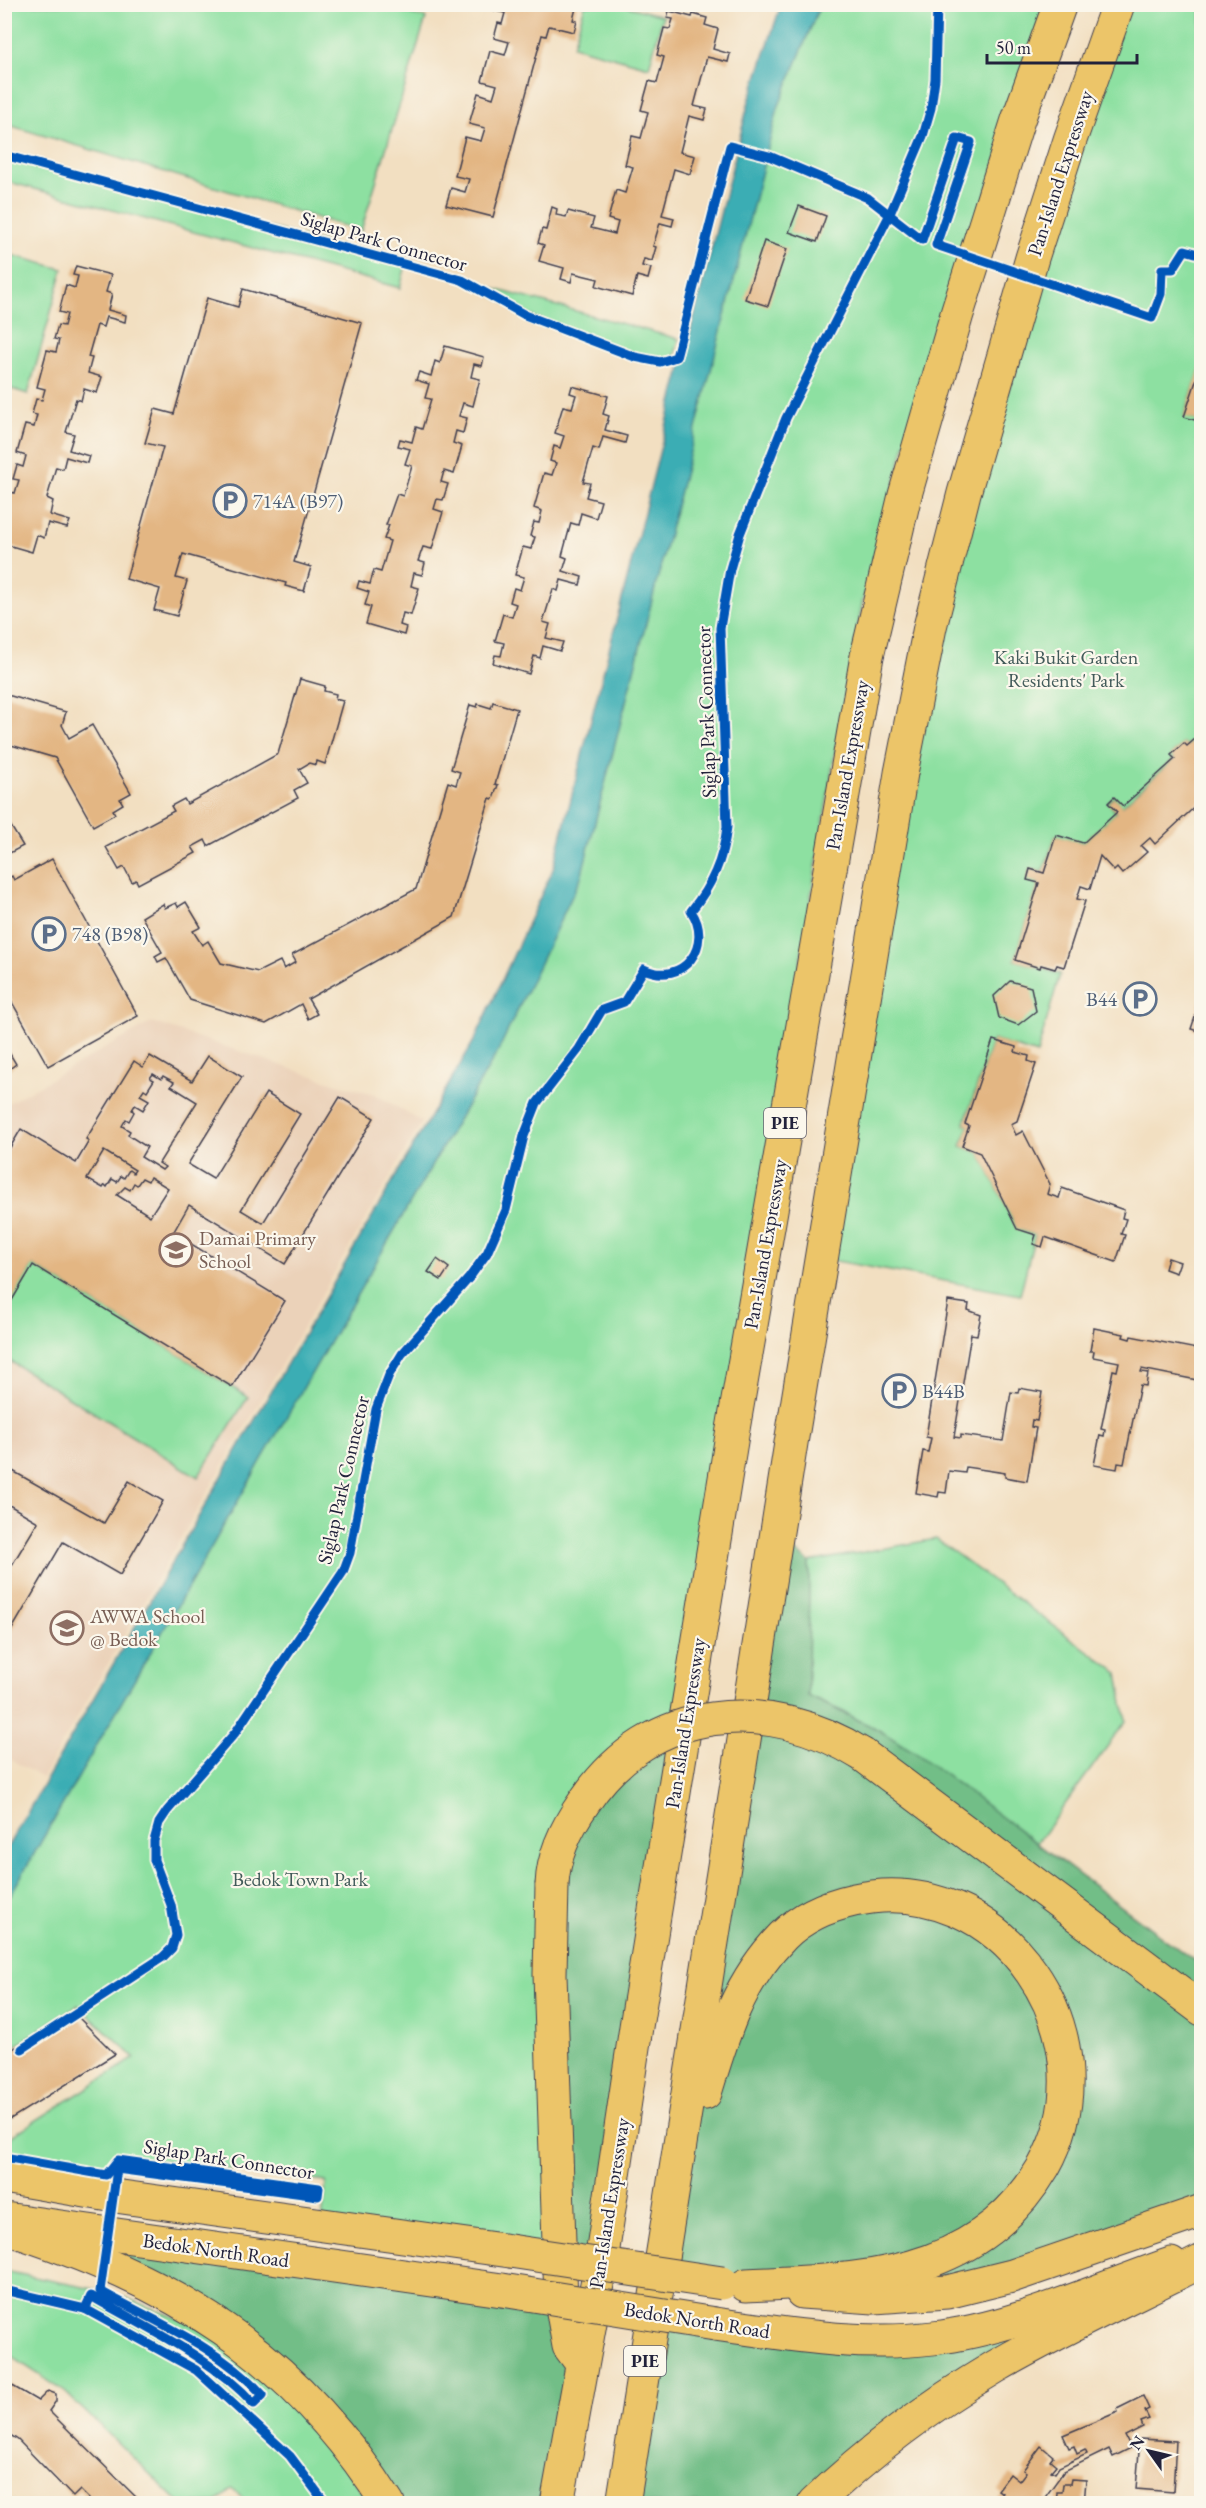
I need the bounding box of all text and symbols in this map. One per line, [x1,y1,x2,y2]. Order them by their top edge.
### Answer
scale bar [987,27,1137,65]
text: 50 m [996,36,1031,59]
street label: Pan-Island Expressway [1021,87,1099,259]
street label: Siglap Park Connector [298,205,471,277]
parking icon: 714A (B97) [212,483,248,519]
place label: 714A (B97) [253,488,343,514]
street label: Siglap Park Connector [690,625,722,798]
park label: Kaki Bukit Garden Residents' Park [994,644,1139,693]
street label: Pan-Island Expressway [819,678,875,852]
parking icon: 748 (B98) [31,916,67,952]
place label: 748 (B98) [72,921,148,947]
parking icon: B44 [1122,981,1158,1017]
place label: B44 [1086,986,1117,1012]
road number: PIE [764,1108,806,1138]
street label: Pan-Island Expressway [737,1157,793,1331]
place label: Damai Primary School [199,1225,316,1274]
school or university icon: Damai Primary School [158,1232,194,1268]
parking icon: B44B [881,1373,917,1409]
place label: B44B [922,1378,965,1404]
street label: Siglap Park Connector [311,1393,375,1567]
place label: AWWA School @ Bedok [89,1603,205,1652]
school or university icon: AWWA School @ Bedok [49,1610,85,1646]
street label: Pan-Island Expressway [659,1636,711,1810]
park label: Bedok Town Park [232,1866,368,1892]
street label: Pan-Island Expressway [583,2116,635,2290]
street label: Siglap Park Connector [142,2133,316,2185]
street label: Bedok North Road [141,2227,292,2273]
street label: Bedok North Road [622,2296,773,2344]
road number: PIE [624,2346,666,2376]
north arrow [1119,2421,1179,2481]
text: N [1125,2432,1149,2454]

